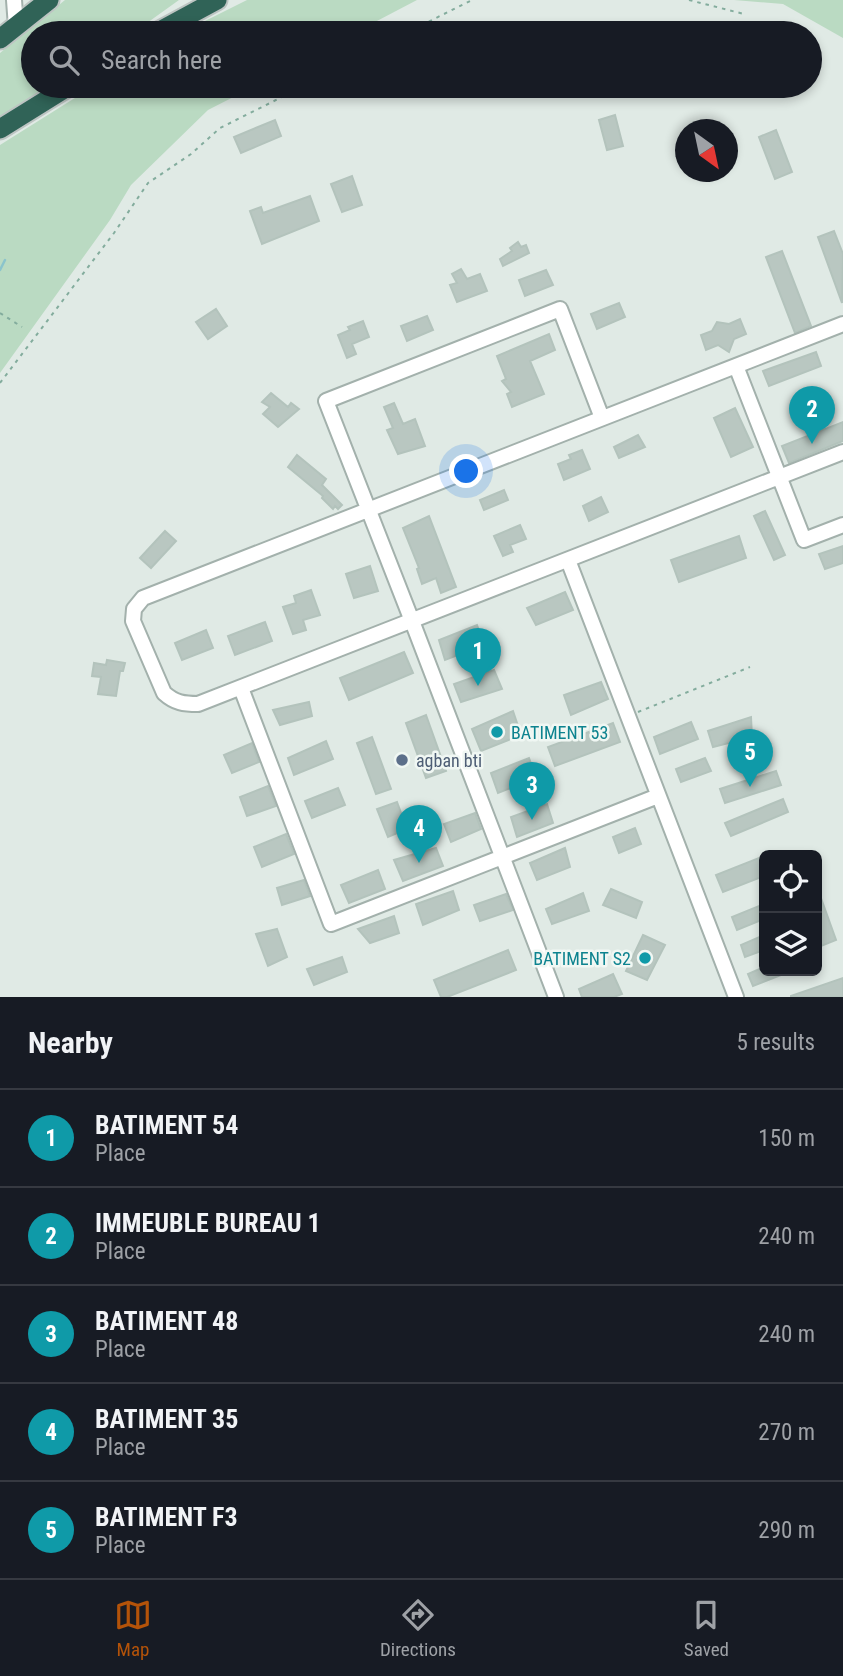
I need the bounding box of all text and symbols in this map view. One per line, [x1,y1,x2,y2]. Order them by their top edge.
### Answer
search box [21,21,822,98]
icon: search [45,41,83,79]
text: Search here [101,45,222,75]
north arrow [675,119,738,182]
pin: 2 [789,386,835,444]
your location [449,454,483,488]
pin: 1 [455,628,501,686]
place label: BATIMENT 53 [511,722,608,743]
marker: BATIMENT 53 [489,724,505,740]
pin: 5 [727,729,773,787]
place label: agban bti [416,750,482,771]
marker: agban bti [394,752,410,768]
pin: 3 [509,762,555,820]
pin: 4 [396,805,442,863]
map controls [759,850,822,976]
button: locate [759,850,822,913]
button: layers [759,913,822,976]
place label: BATIMENT S2 [533,948,631,969]
marker: BATIMENT S2 [637,950,653,966]
text: Nearby [28,1025,113,1060]
text: 5 results [737,1029,815,1056]
text: BATIMENT 54 [95,1110,238,1140]
text: 1 [45,1125,57,1152]
text: 150 m [758,1125,815,1152]
text: Place [95,1140,145,1167]
text: IMMEUBLE BUREAU 1 [95,1208,321,1238]
text: 2 [45,1223,57,1250]
text: 240 m [758,1223,815,1250]
text: Place [95,1238,145,1265]
text: BATIMENT 48 [95,1306,238,1336]
text: 3 [45,1321,57,1348]
text: 240 m [758,1321,815,1348]
text: Place [95,1336,145,1363]
text: BATIMENT 35 [95,1404,238,1434]
text: 4 [45,1419,57,1446]
text: 270 m [758,1419,815,1446]
text: Place [95,1434,145,1461]
text: BATIMENT F3 [95,1502,238,1532]
text: 5 [45,1517,57,1544]
text: 290 m [758,1517,815,1544]
text: Place [95,1532,145,1559]
tab: Map [114,1596,152,1661]
tab: Directions [380,1596,456,1661]
tab: Saved [684,1596,729,1661]

